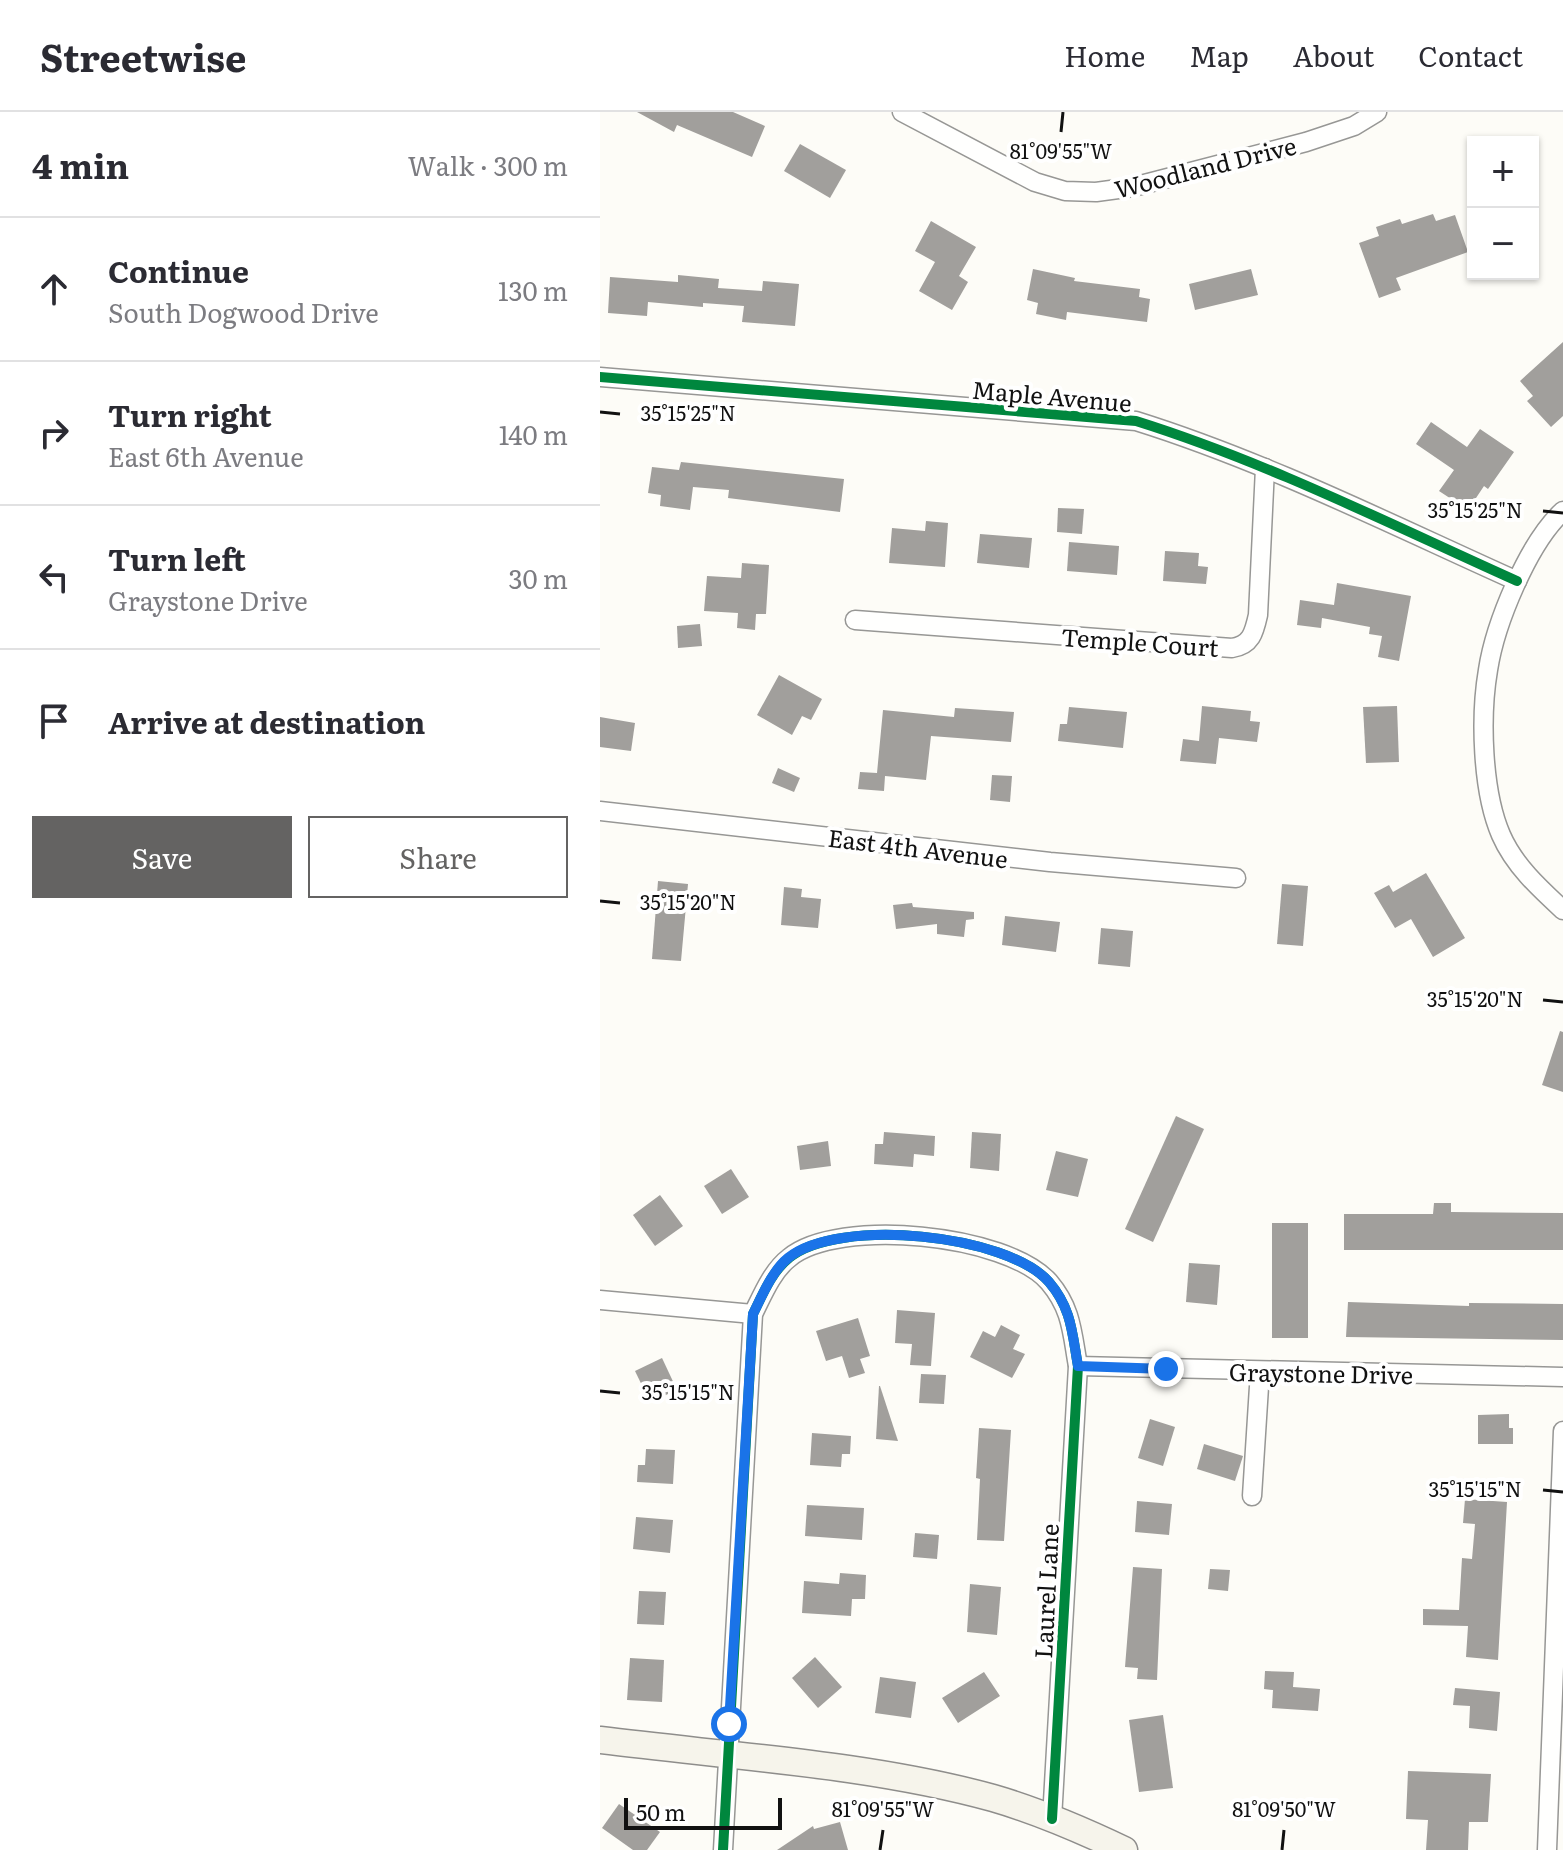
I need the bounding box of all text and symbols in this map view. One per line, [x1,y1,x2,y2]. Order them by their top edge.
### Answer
text: Streetwise [40,27,247,84]
text: Home [1064,34,1145,76]
text: Map [1189,34,1249,76]
text: About [1293,34,1374,76]
text: Contact [1418,34,1523,76]
street label: Woodland Drive [1111,127,1299,205]
text: 81°09'55"W [1010,135,1112,165]
map controls [1467,136,1539,280]
button: + [1467,136,1539,208]
text: 4 min [32,139,129,189]
text: Walk · 300 m [408,145,568,184]
button: − [1467,208,1539,280]
text: Continue [108,248,249,292]
icon: ahead [32,267,76,311]
text: 130 m [498,270,568,309]
text: South Dogwood Drive [108,292,379,331]
street label: Maple Avenue [971,371,1133,419]
text: Turn right [108,392,272,436]
text: 35°15'25"N [640,397,736,427]
icon: right [32,411,76,455]
text: 140 m [499,414,568,453]
text: East 6th Avenue [108,436,304,475]
text: 35°15'25"N [1427,494,1523,524]
text: Turn left [108,536,246,580]
icon: left [32,555,76,599]
text: 30 m [508,558,568,597]
text: Graystone Drive [108,580,308,619]
street label: Temple Court [1060,618,1220,664]
icon: arrive [32,699,76,743]
text: Arrive at destination [108,699,425,743]
button: Save [32,816,292,898]
button: Share [308,816,568,898]
street label: East 4th Avenue [826,819,1010,875]
text: 35°15'20"N [640,886,736,916]
text: 35°15'20"N [1427,983,1523,1013]
route end [1148,1351,1184,1387]
street label: Graystone Drive [1229,1353,1413,1391]
text: 35°15'15"N [641,1376,735,1406]
text: 35°15'15"N [1428,1473,1522,1503]
street label: Laurel Lane [1024,1523,1066,1659]
route start [711,1706,747,1742]
text: 81°09'55"W [832,1793,934,1823]
text: 81°09'50"W [1232,1793,1336,1823]
scale bar [624,1794,782,1830]
text: 50 m [636,1795,686,1828]

